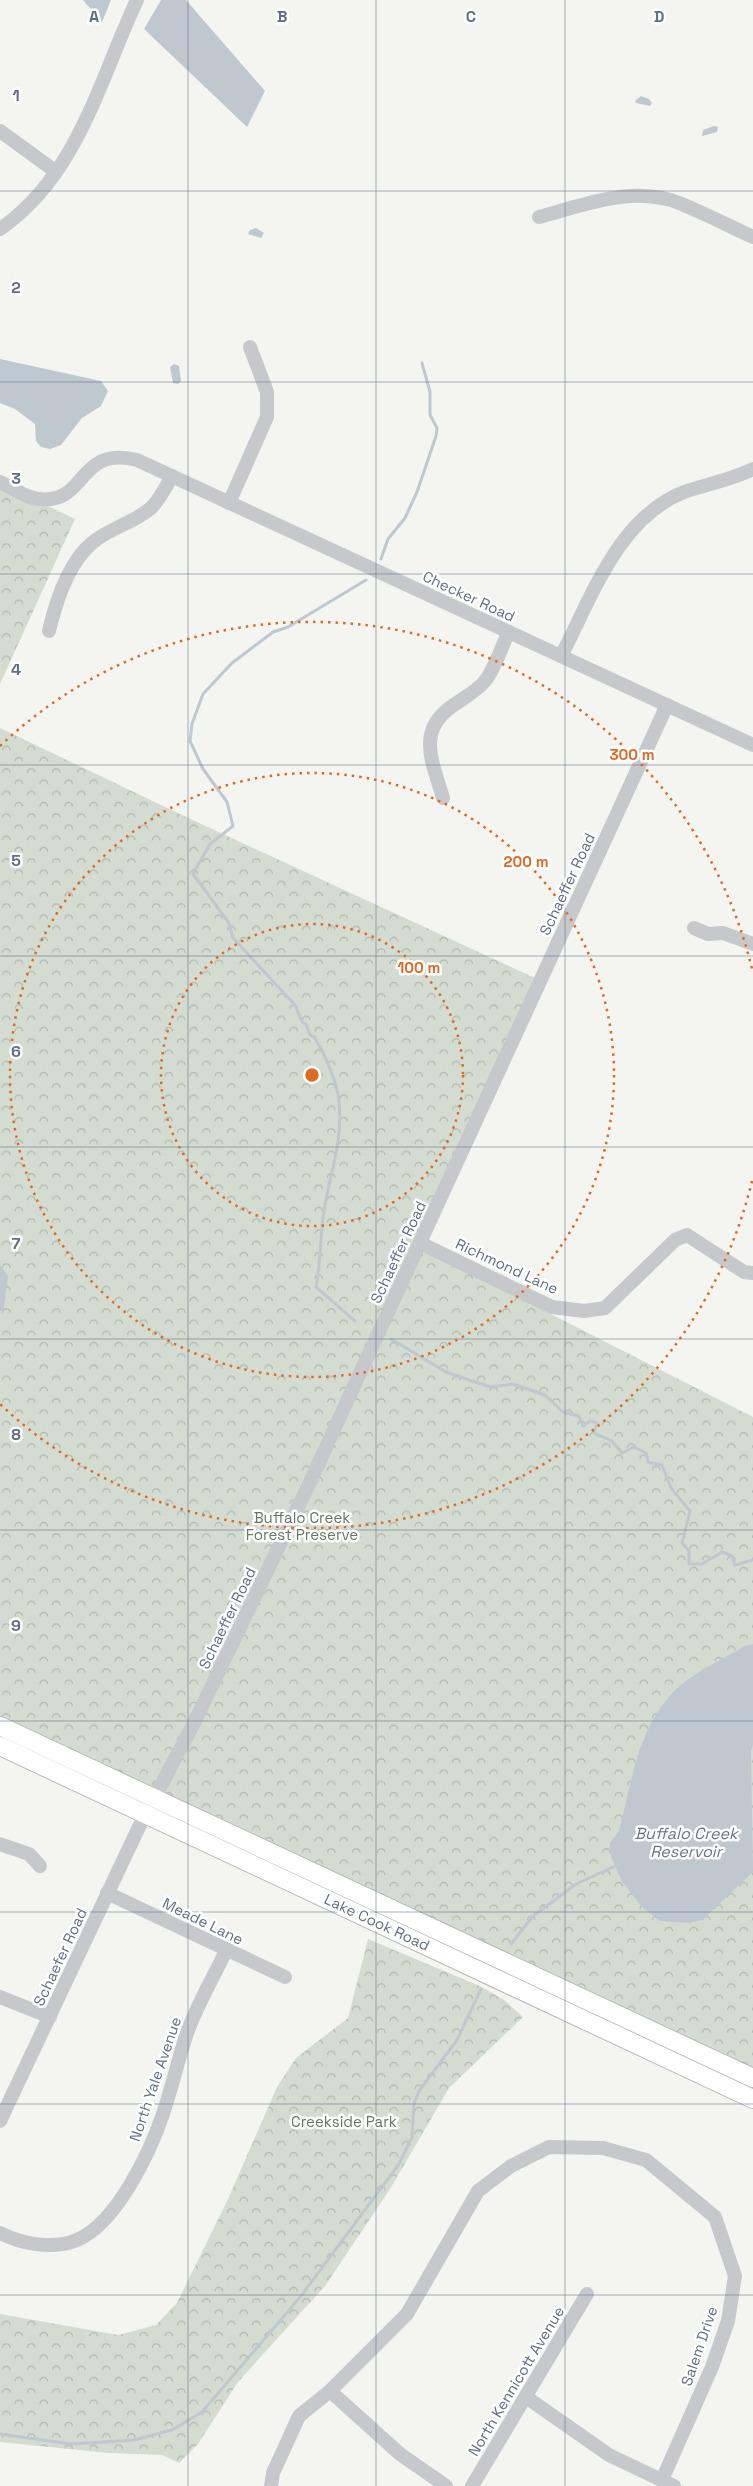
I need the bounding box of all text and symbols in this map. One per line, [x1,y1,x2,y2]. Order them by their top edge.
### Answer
text: A [89,6,99,27]
text: B [277,6,287,27]
text: C [466,6,476,27]
text: D [654,6,664,27]
text: 1 [12,85,20,106]
text: 2 [11,277,21,298]
text: 3 [11,468,21,489]
street label: Checker Road [420,566,518,626]
text: 4 [11,659,21,680]
text: 300 m [609,745,655,764]
street label: Schaeffer Road [535,830,599,938]
text: 5 [11,850,21,871]
text: 200 m [504,852,548,871]
text: 100 m [398,958,440,977]
text: 6 [11,1041,21,1062]
centre of rings [303,1066,321,1084]
street label: Schaeffer Road [366,1198,430,1306]
text: 7 [12,1233,21,1254]
street label: Richmond Lane [453,1234,561,1298]
text: 8 [11,1424,21,1445]
park label: Buffalo Creek Forest Preserve [246,1508,358,1544]
street label: Schaeffer Road [194,1564,260,1672]
text: 9 [11,1615,21,1636]
water label: Buffalo Creek Reservoir [634,1823,740,1862]
street label: Lake Cook Road [321,1889,433,1955]
street label: Meade Lane [159,1893,247,1949]
street label: Schaefer Road [29,1905,91,2009]
street label: North Yale Avenue [125,2014,185,2144]
park label: Creekside Park [291,2112,397,2131]
street label: North Kennicott Avenue [464,2303,568,2459]
street label: Salem Drive [676,2304,722,2388]

